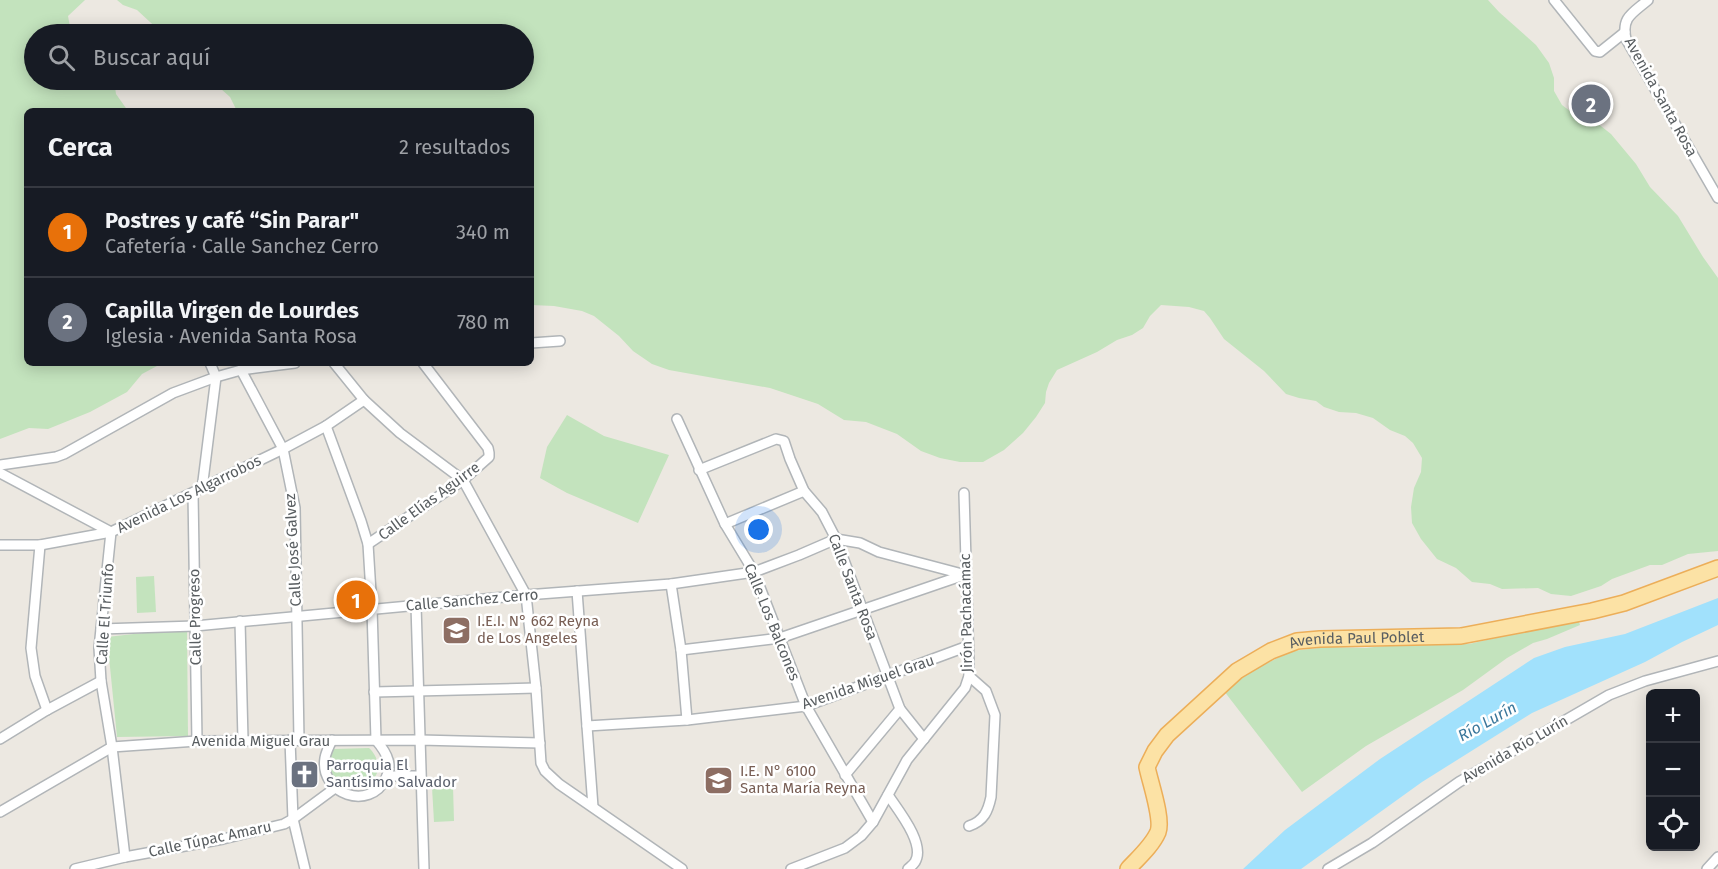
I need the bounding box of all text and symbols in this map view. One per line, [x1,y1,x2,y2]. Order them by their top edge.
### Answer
search box [24,24,534,90]
street label: Avenida Santa Rosa [1621,34,1701,160]
icon: search [45,41,78,74]
text: Buscar aquí [93,44,210,71]
pin: 2 [1572,82,1610,126]
text: Cerca [48,132,113,163]
text: 2 resultados [399,135,510,159]
text: Postres y café “Sin Parar" [105,207,359,234]
text: 1 [63,220,72,244]
text: 340 m [456,220,510,244]
text: Cafetería · Calle Sanchez Cerro [105,234,379,258]
text: Capilla Virgen de Lourdes [105,297,359,324]
text: 2 [62,310,73,334]
text: 780 m [457,310,510,334]
text: Iglesia · Avenida Santa Rosa [105,324,357,348]
street label: Avenida Los Algarrobos [114,451,264,537]
street label: Calle Elías Aguirre [375,458,483,544]
street label: Calle José Galvez [281,493,305,607]
your location [744,515,773,544]
street label: Calle Santa Rosa [824,531,882,643]
street label: Jirón Pachacámac [956,553,976,673]
street label: Calle Los Balcones [740,561,804,683]
street label: Calle El Triunfo [92,563,118,665]
street label: Calle Progreso [185,568,205,666]
pin: 1 [336,578,376,622]
street label: Calle Sanchez Cerro [405,585,539,615]
place label: I.E.I. N° 662 Reyna de Los Angeles [477,612,599,647]
school or university icon: I.E.I. N° 662 Reyna de Los Angeles [440,614,472,646]
street label: Avenida Paul Poblet [1286,628,1425,652]
street label: Avenida Miguel Grau [800,651,936,713]
map controls [1646,689,1700,851]
button: + [1646,689,1700,743]
water label: Río Lurín [1455,698,1520,745]
street label: Avenida Río Lurín [1459,711,1571,787]
street label: Avenida Miguel Grau [192,732,330,750]
button: − [1646,743,1700,797]
place label: Parroquia El Santísimo Salvador [326,756,457,791]
church icon: Parroquia El Santísimo Salvador [289,758,321,790]
place label: I.E. N° 6100 Santa María Reyna [740,762,866,797]
school or university icon: I.E. N° 6100 Santa María Reyna [703,764,735,796]
button: locate [1646,797,1700,851]
street label: Calle Túpac Amaru [147,817,273,861]

